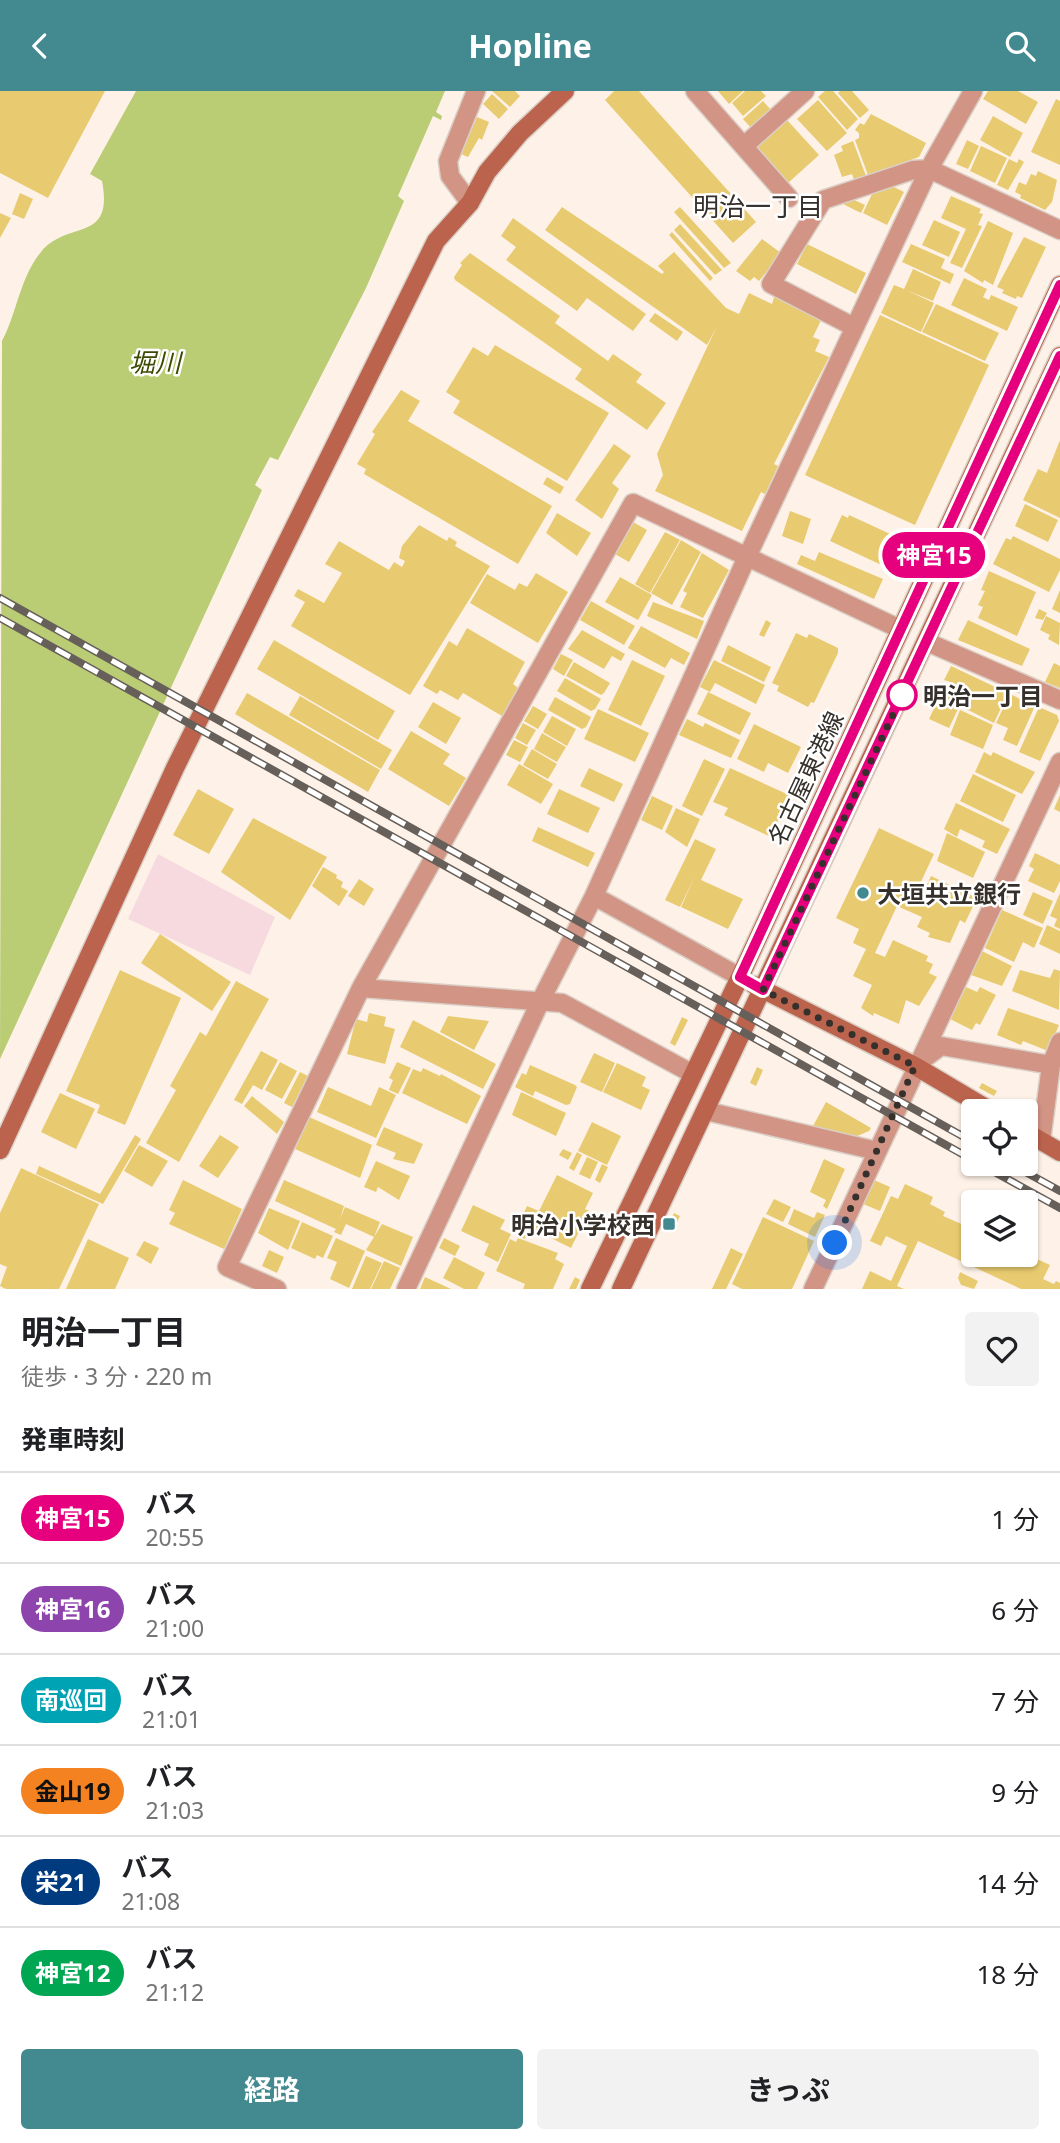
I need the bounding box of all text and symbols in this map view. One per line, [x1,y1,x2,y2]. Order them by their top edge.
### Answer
text: Hopline [468,24,592,67]
icon: back [21,27,59,65]
icon: search [1001,27,1039,65]
district label: 明治一丁目 [693,188,823,224]
water label: 堀川 [129,344,184,380]
line badge: 神宮15 [885,532,983,578]
text: 神宮15 [896,538,972,571]
place label: 明治一丁目 [923,679,1043,712]
marker: 明治一丁目 [887,680,917,710]
street label: 名古屋東港線 [760,706,850,850]
place label: 大垣共立銀行 [877,877,1021,910]
marker: 大垣共立銀行 [855,885,871,901]
map controls [961,1099,1038,1267]
button: locate [961,1099,1038,1176]
button: layers [961,1190,1038,1267]
place label: 明治小学校西 [511,1208,655,1241]
marker: 明治小学校西 [661,1216,677,1232]
your location [817,1225,852,1260]
text: 明治一丁目 [21,1309,186,1354]
button: heart [965,1312,1039,1386]
text: 徒歩 · 3 分 · 220 m [21,1360,212,1392]
text: 発車時刻 [21,1421,125,1457]
text: バス [145,1485,197,1521]
text: 神宮15 [35,1501,110,1534]
text: 1 分 [991,1501,1039,1537]
text: 20:55 [145,1521,204,1553]
text: バス [145,1576,197,1612]
text: 神宮16 [35,1592,110,1625]
text: 6 分 [991,1592,1039,1628]
text: 21:00 [145,1612,204,1644]
text: バス [142,1667,194,1703]
text: 南巡回 [35,1683,107,1716]
text: 7 分 [991,1683,1039,1719]
text: 21:01 [142,1703,201,1735]
text: バス [145,1758,197,1794]
text: 金山19 [35,1774,110,1807]
text: 9 分 [991,1774,1039,1810]
text: 21:03 [145,1794,204,1826]
text: バス [121,1849,173,1885]
text: 栄21 [35,1865,86,1898]
text: 14 分 [976,1865,1039,1901]
text: 21:08 [121,1885,180,1917]
text: バス [145,1940,197,1976]
text: 神宮12 [35,1956,110,1989]
text: 18 分 [976,1956,1039,1992]
text: 21:12 [145,1976,204,2008]
button: 経路 [21,2049,523,2129]
button: きっぷ [537,2049,1039,2129]

